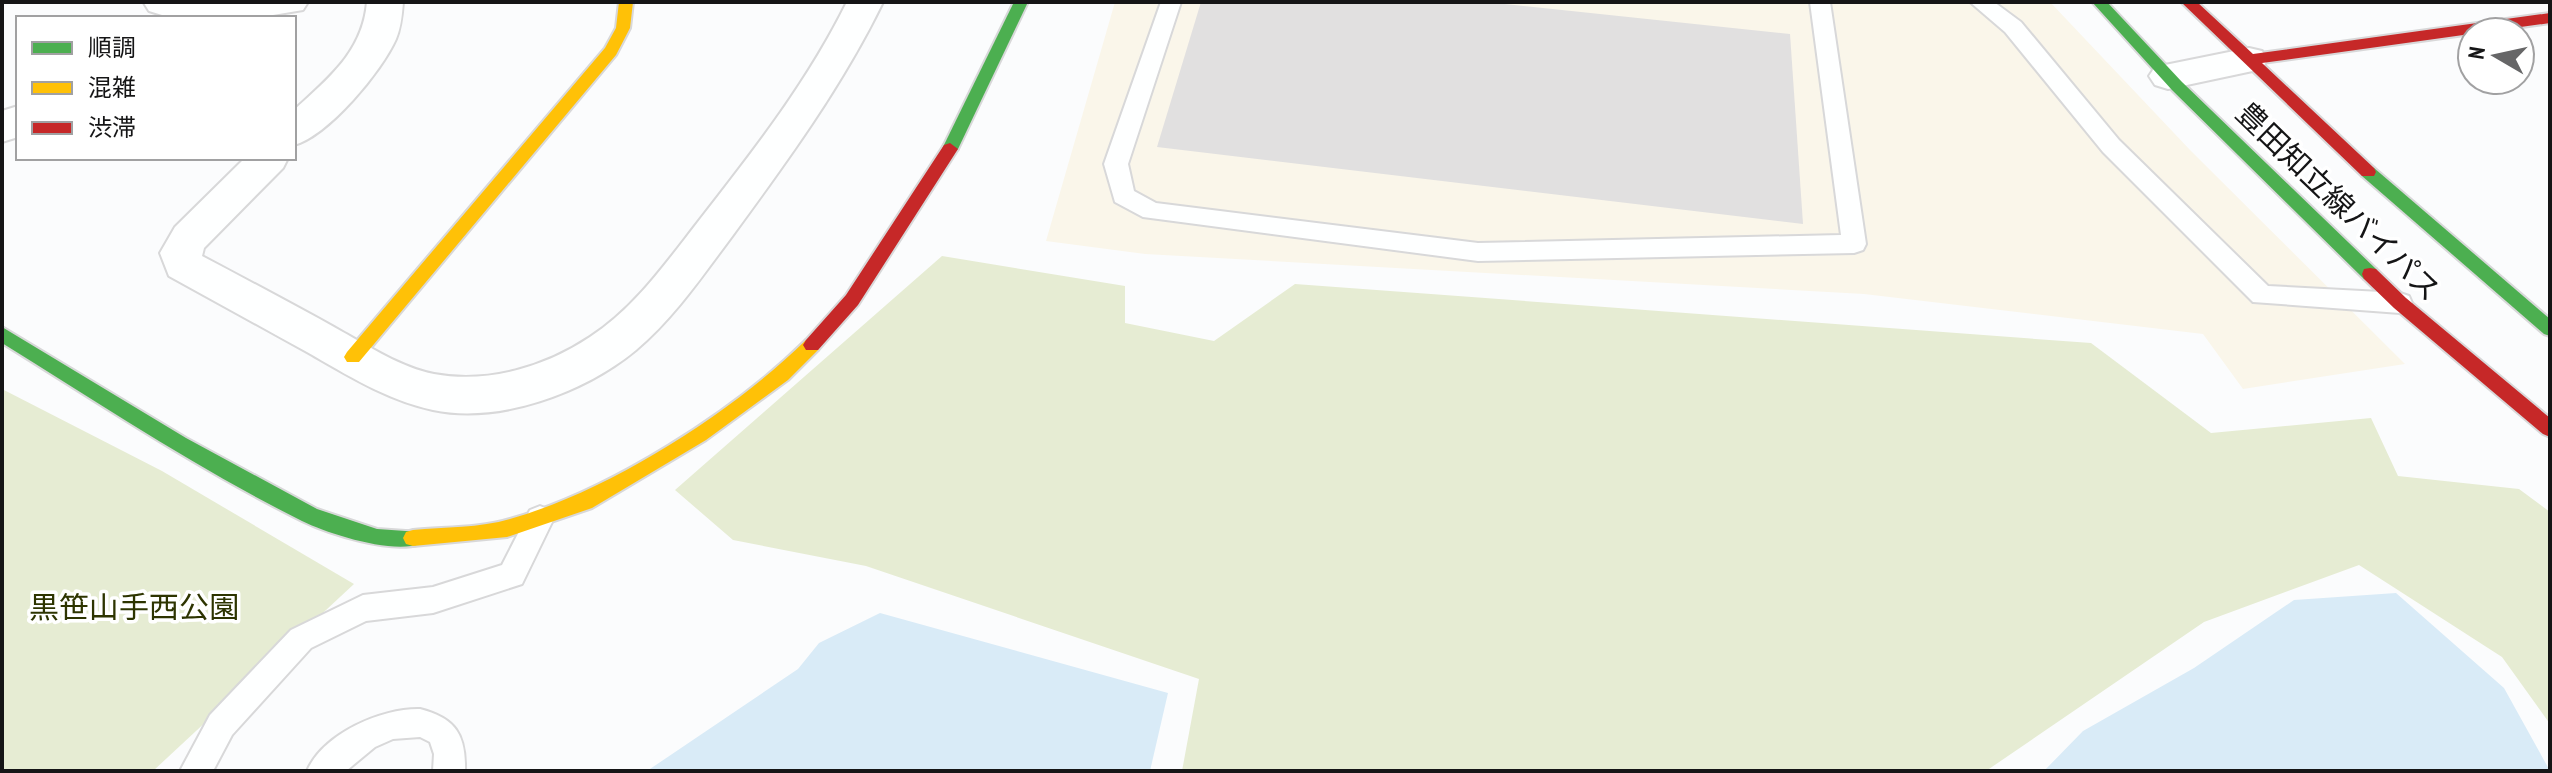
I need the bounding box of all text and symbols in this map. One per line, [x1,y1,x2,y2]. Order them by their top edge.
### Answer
legend [16,16,296,160]
north arrow [2456,16,2536,96]
text: 順調 [88,32,136,63]
text: N [2461,45,2491,61]
text: 混雑 [88,72,136,103]
street label: 豊田知立線バイパス [2229,93,2449,309]
text: 渋滞 [88,112,136,143]
park label: 黒笹山手西公園 [29,587,239,626]

